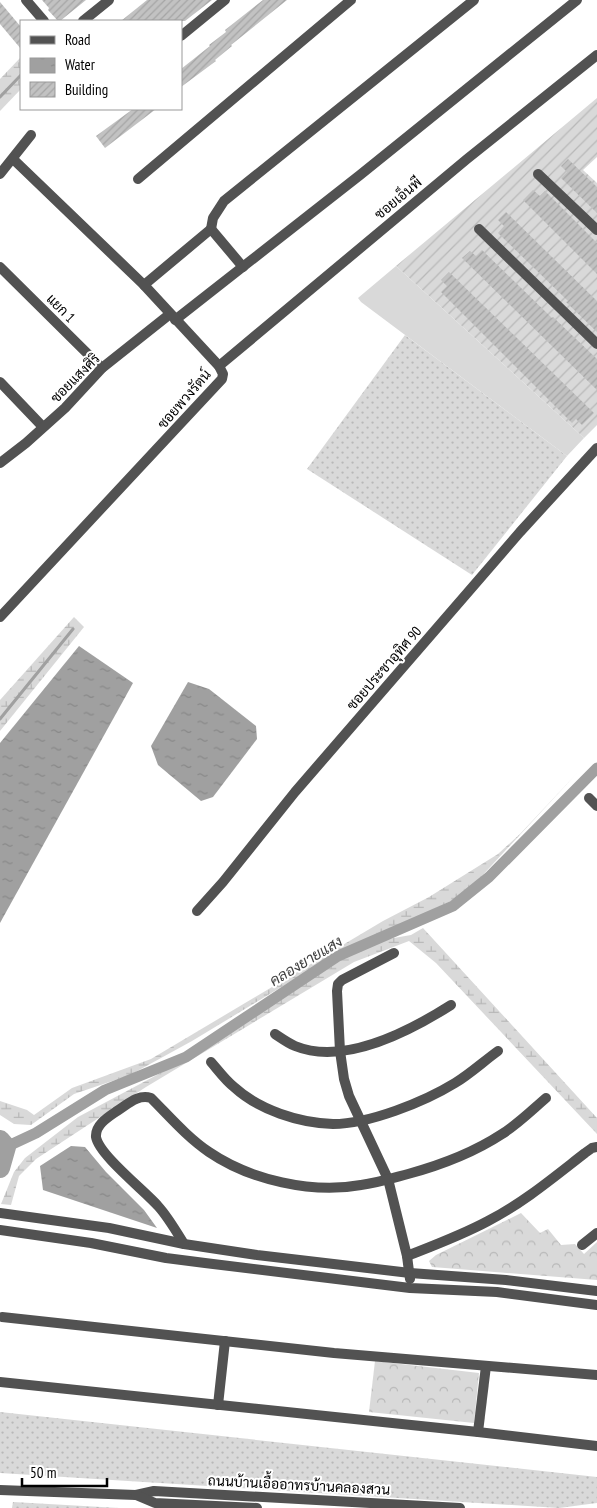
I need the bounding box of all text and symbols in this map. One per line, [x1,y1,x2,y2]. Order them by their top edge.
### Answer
legend [20,20,182,110]
text: Road [65,30,91,49]
text: Water [65,55,96,74]
text: Building [65,80,108,99]
street label: ซอยเอ็นพี [371,173,425,223]
street label: แยก 1 [43,290,79,326]
street label: ซอยแสงศิริ [46,349,104,407]
street label: ซอยพวงรัตน์ [153,366,215,432]
street label: ซอยประชาอุทิศ 90 [343,622,426,714]
water label: คลองยายแสง [266,931,346,990]
scale bar [22,1456,108,1488]
text: 50 m [30,1463,56,1482]
street label: ถนนบ้านเอื้ออาทรบ้านคลองสวน [207,1468,391,1499]

